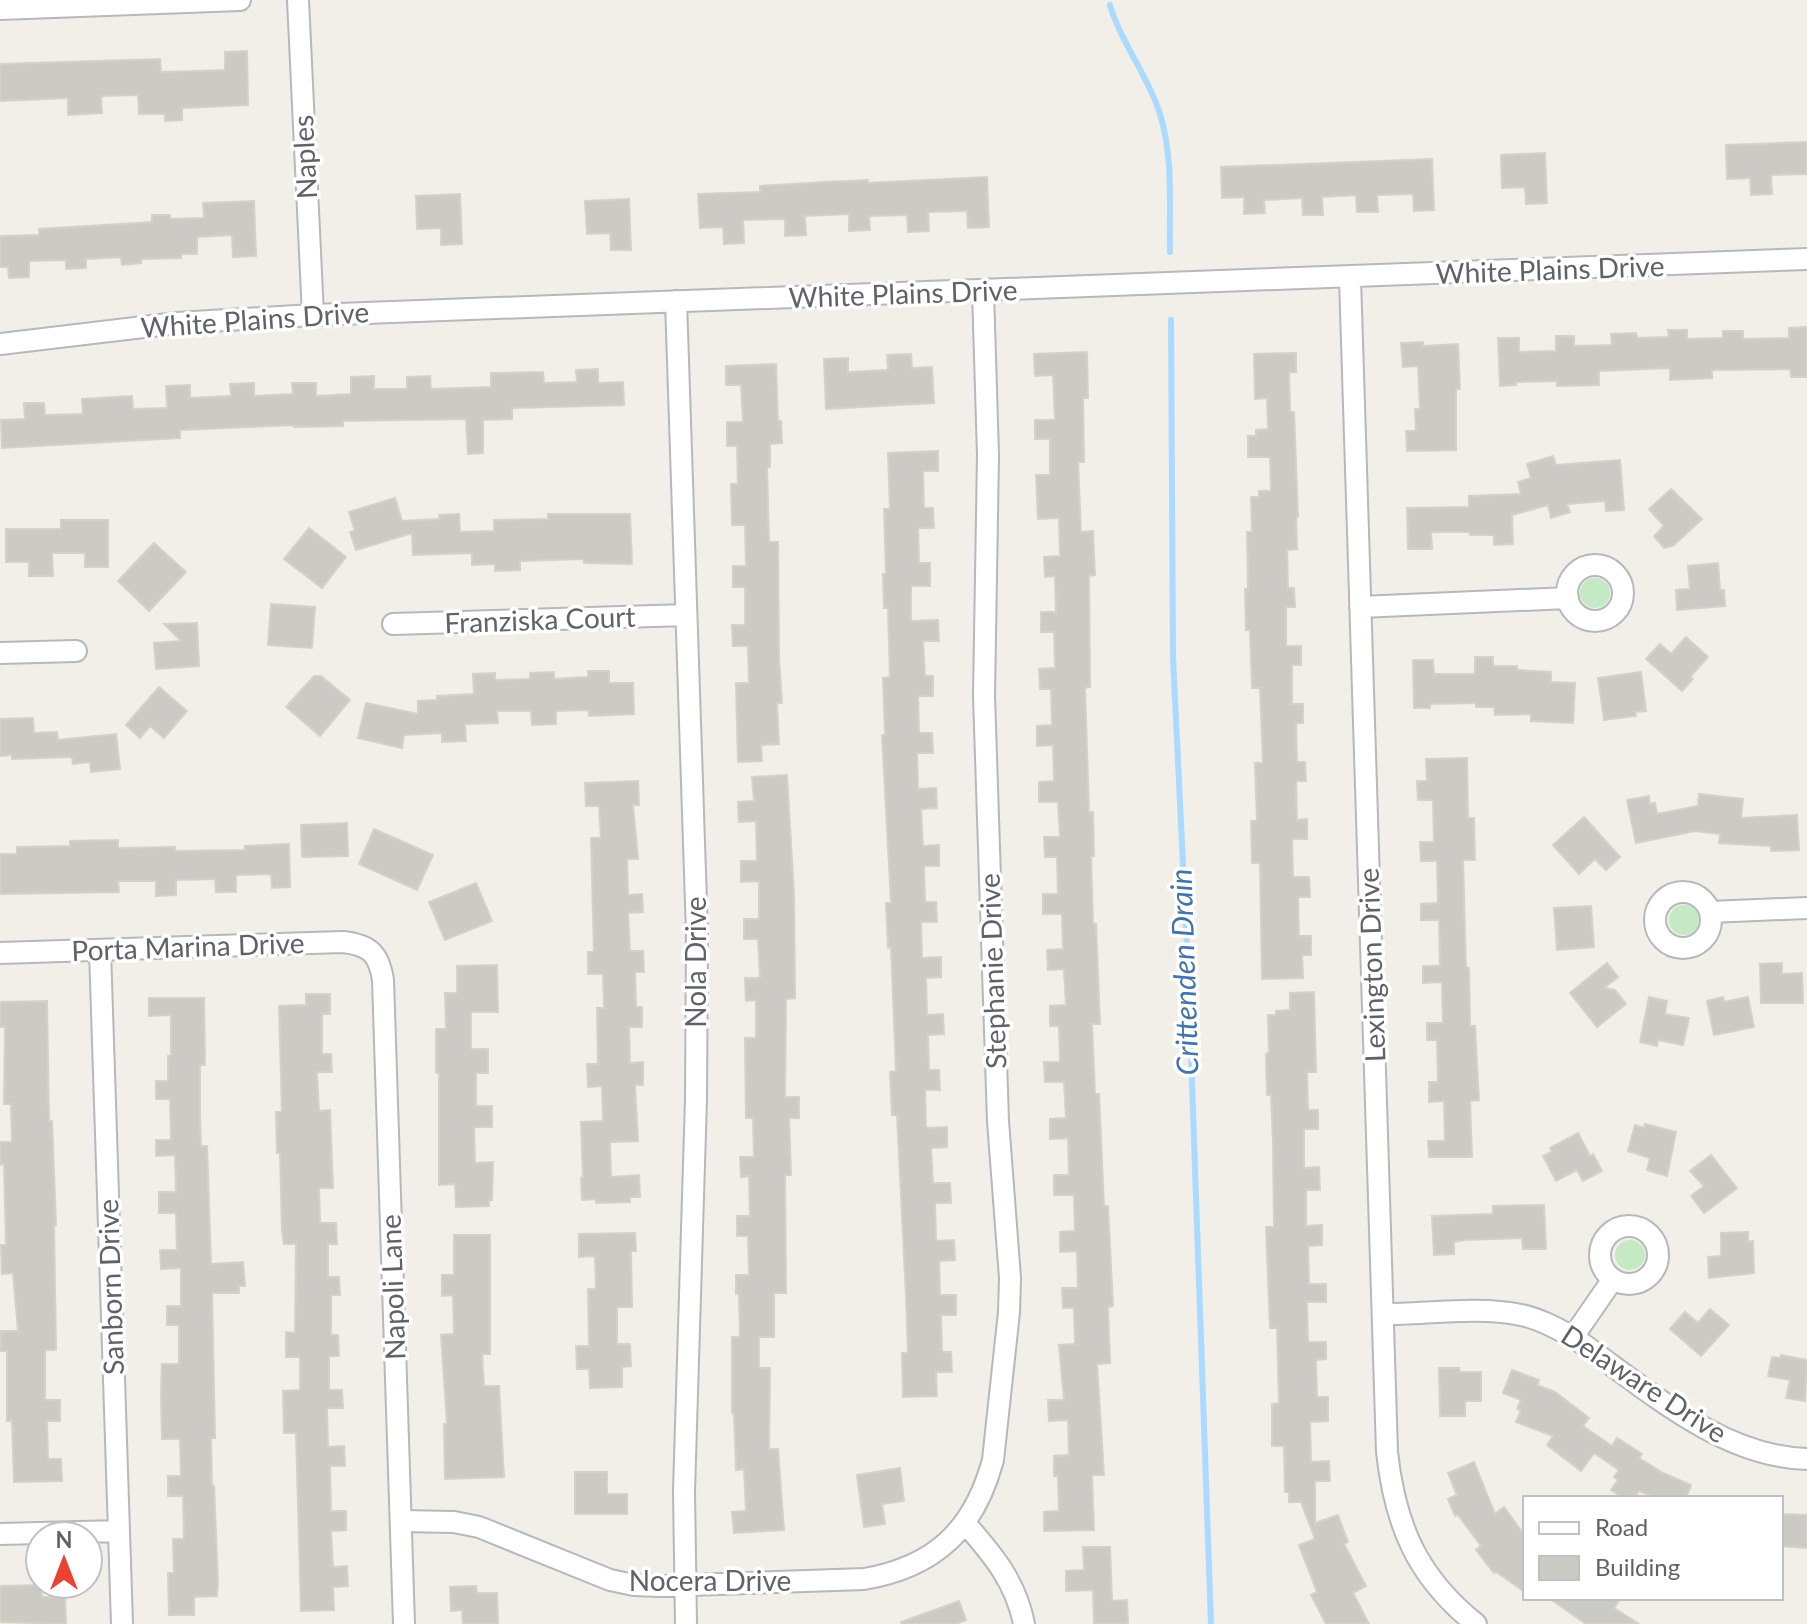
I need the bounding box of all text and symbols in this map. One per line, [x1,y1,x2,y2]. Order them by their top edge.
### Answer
street label: Naples [285,114,323,200]
street label: White Plains Drive [1435,248,1665,290]
street label: White Plains Drive [788,272,1018,314]
street label: White Plains Drive [140,294,370,344]
street label: Franziska Court [444,599,636,639]
street label: Lexington Drive [1351,867,1391,1063]
water label: Crittenden Drain [1161,868,1205,1076]
street label: Stephanie Drive [972,873,1012,1069]
street label: Nola Drive [678,896,712,1028]
street label: Porta Marina Drive [71,925,305,967]
street label: Sanborn Drive [90,1199,130,1375]
street label: Napoli Lane [372,1214,412,1360]
street label: Delaware Drive [1555,1317,1734,1449]
legend [1523,1496,1783,1600]
text: Road [1595,1512,1648,1541]
north arrow [24,1520,104,1600]
text: N [56,1526,72,1553]
text: Building [1595,1552,1680,1581]
street label: Nocera Drive [629,1563,791,1597]

